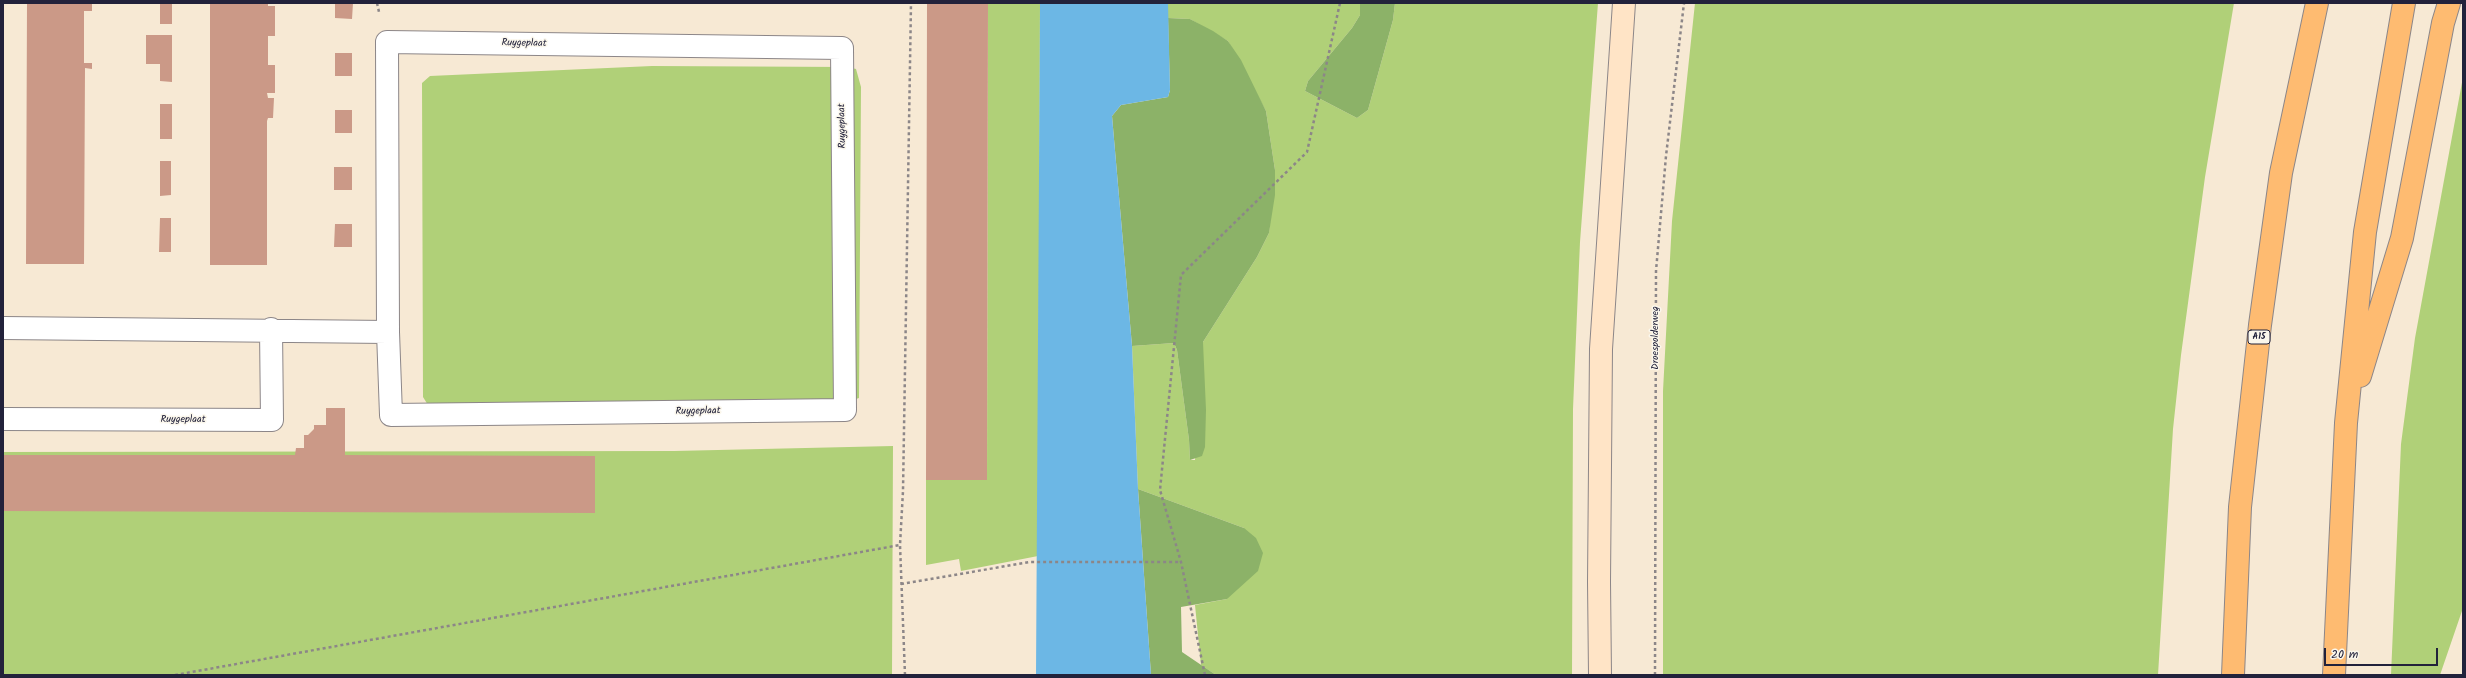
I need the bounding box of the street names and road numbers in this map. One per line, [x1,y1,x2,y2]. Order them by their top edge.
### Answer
street label: Ruygeplaat [501,38,547,50]
street label: Ruygeplaat [837,103,849,149]
street label: Droespolderweg [1650,306,1662,370]
road number: A15 [2248,330,2270,344]
street label: Ruygeplaat [675,406,721,418]
street label: Ruygeplaat [160,414,206,426]

